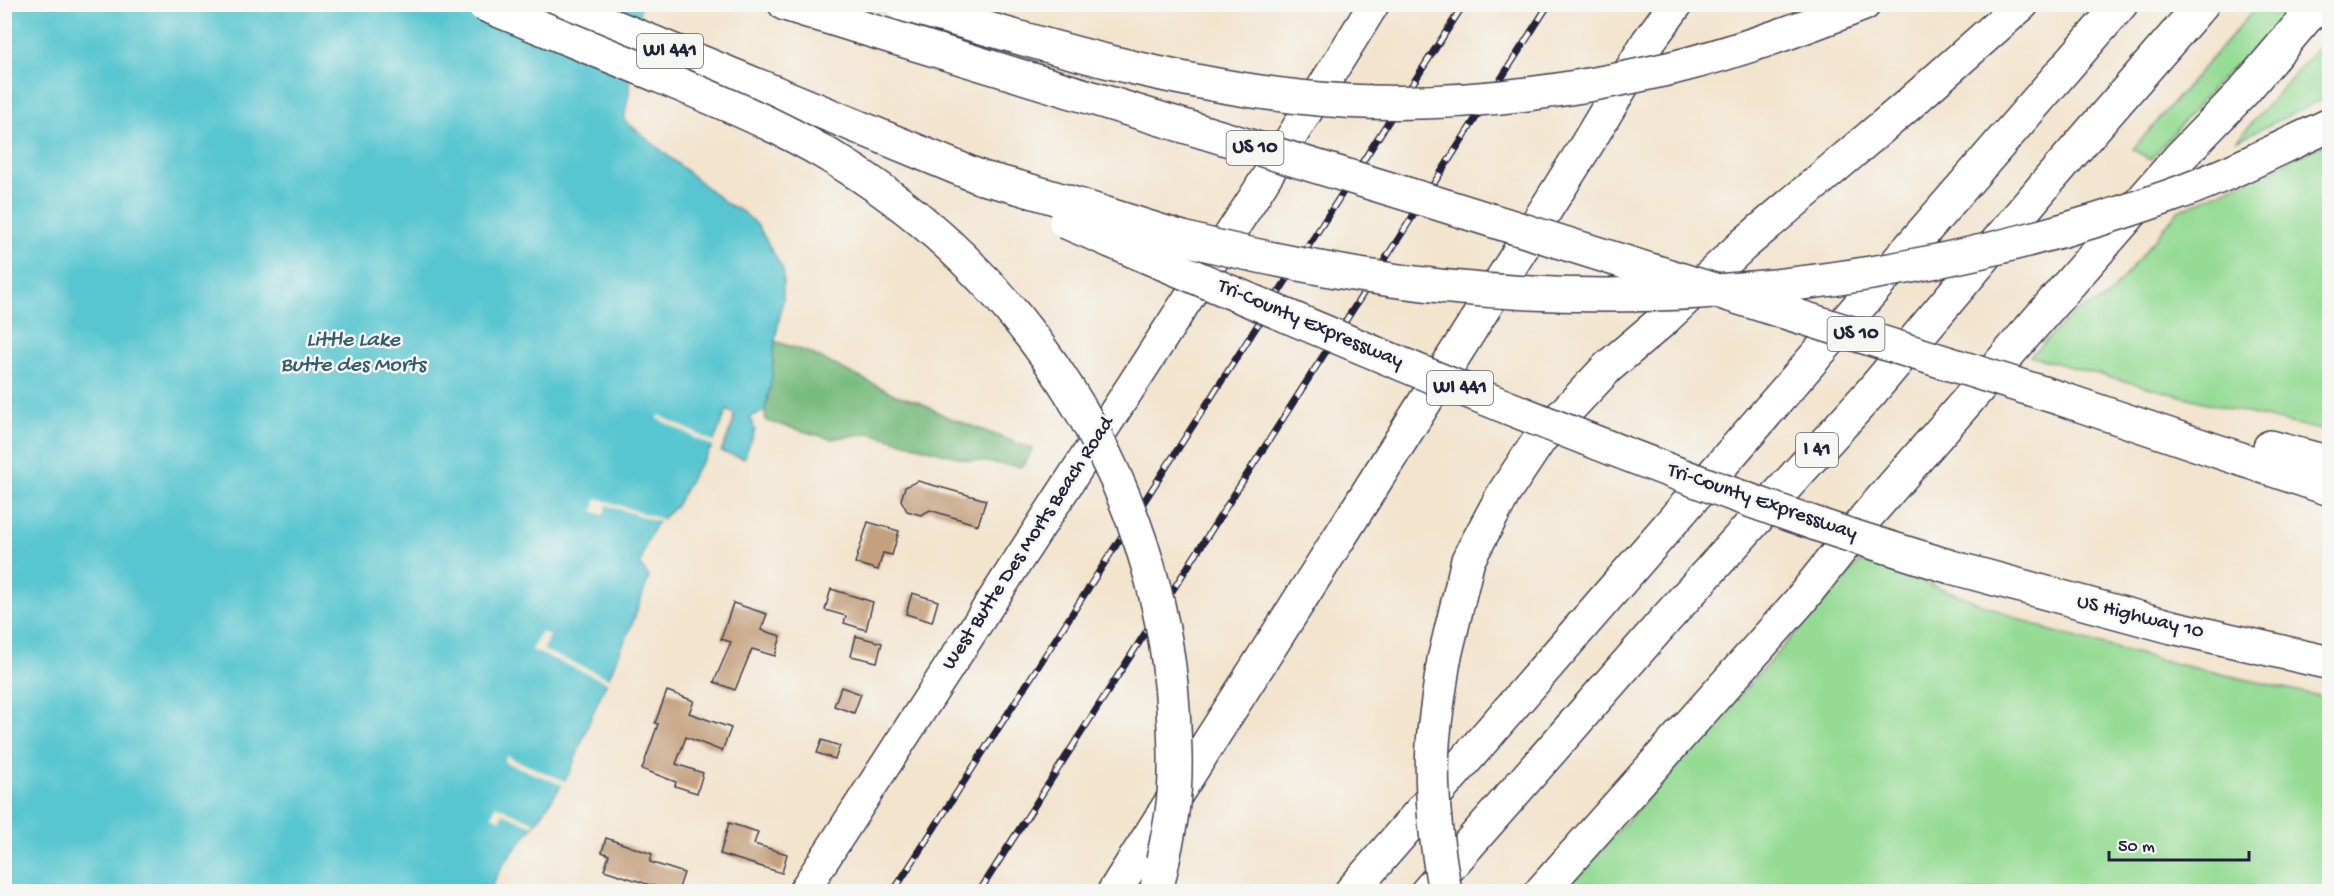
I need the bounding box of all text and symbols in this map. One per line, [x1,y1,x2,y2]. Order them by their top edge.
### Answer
road number: WI 441 [637,34,703,68]
road number: US 10 [1226,131,1284,165]
street label: Tri-County Expressway [1213,274,1407,375]
road number: US 10 [1828,317,1884,351]
water label: Little Lake Butte des Morts [280,328,428,379]
road number: WI 441 [1427,371,1493,405]
street label: West Butte Des Morts Beach Road [938,411,1121,676]
road number: I 41 [1796,433,1838,467]
street label: Tri-County Expressway [1663,458,1860,547]
street label: US Highway 10 [2074,590,2206,646]
scale bar [2109,824,2248,862]
text: 50 m [2118,837,2155,858]

